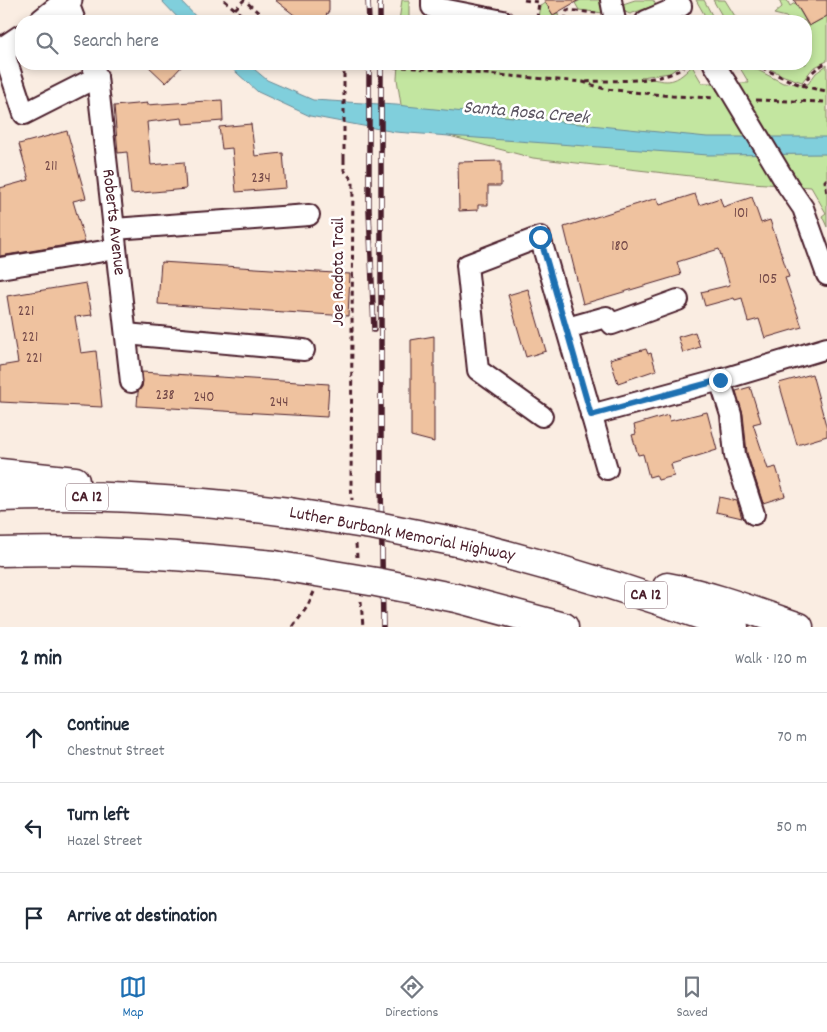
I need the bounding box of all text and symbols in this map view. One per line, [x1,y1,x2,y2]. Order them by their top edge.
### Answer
search box [15,15,812,70]
icon: search [33,29,61,57]
text: Search here [73,29,159,56]
water label: Santa Rosa Creek [462,95,592,133]
house number: 211 [44,156,58,178]
street label: Roberts Avenue [95,168,132,277]
house number: 234 [251,168,271,190]
house number: 101 [734,203,748,225]
street label: Joe Rodota Trail [327,217,352,326]
route start [529,226,552,249]
house number: 180 [611,236,629,258]
house number: 105 [759,269,777,291]
house number: 221 [18,301,34,323]
house number: 221 [22,327,38,349]
house number: 221 [26,348,42,370]
route end [709,369,732,392]
house number: 238 [155,385,175,407]
house number: 240 [194,387,214,409]
house number: 244 [269,392,289,414]
road number: CA 12 [66,484,108,511]
street label: Luther Burbank Memorial Highway [287,501,518,569]
road number: CA 12 [625,582,667,608]
text: 2 min [20,645,62,675]
text: Walk · 120 m [735,648,807,671]
text: Continue [67,713,129,740]
icon: ahead [20,724,48,752]
text: 70 m [777,726,807,749]
text: Chestnut Street [67,740,165,763]
text: Turn left [67,803,130,830]
icon: left [20,814,48,842]
text: 50 m [776,816,807,839]
text: Hazel Street [67,830,142,853]
icon: arrive [20,904,48,932]
text: Arrive at destination [67,904,217,931]
tab: Map [119,973,147,1023]
tab: Directions [385,973,438,1023]
tab: Saved [677,973,708,1023]

